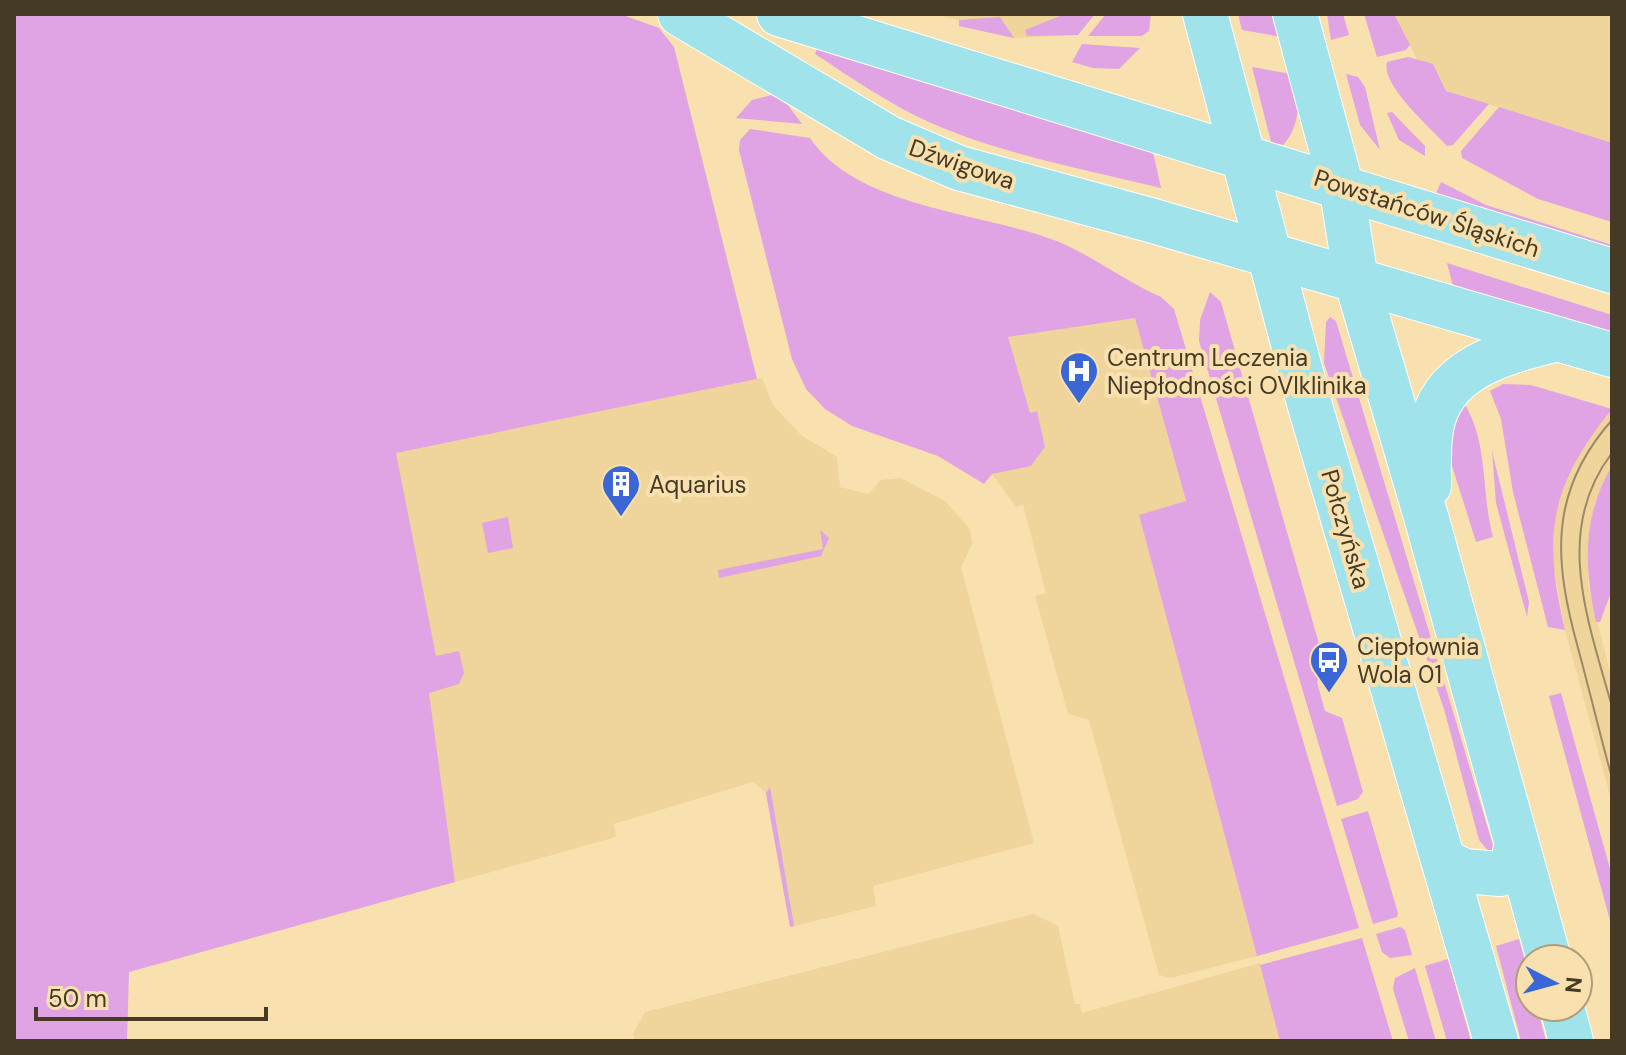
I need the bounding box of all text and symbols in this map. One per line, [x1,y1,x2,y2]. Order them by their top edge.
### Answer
street label: Dźwigowa [905,132,1019,196]
street label: Powstańców Śląskich [1310,162,1544,264]
place label: Centrum Leczenia Niepłodności OVIklinika [1107,342,1367,401]
hospital icon: Centrum Leczenia Niepłodności OVIklinika [1058,350,1100,405]
building icon: Aquarius [600,463,642,518]
street label: Połczyńska [1314,466,1378,592]
place label: Aquarius [649,469,747,500]
place label: Ciepłownia Wola 01 [1357,631,1479,690]
bus stop icon: Ciepłownia Wola 01 [1308,639,1350,694]
north arrow [1514,943,1594,1023]
scale bar [36,971,266,1021]
text: N [1558,976,1589,995]
text: 50 m [48,983,107,1014]

